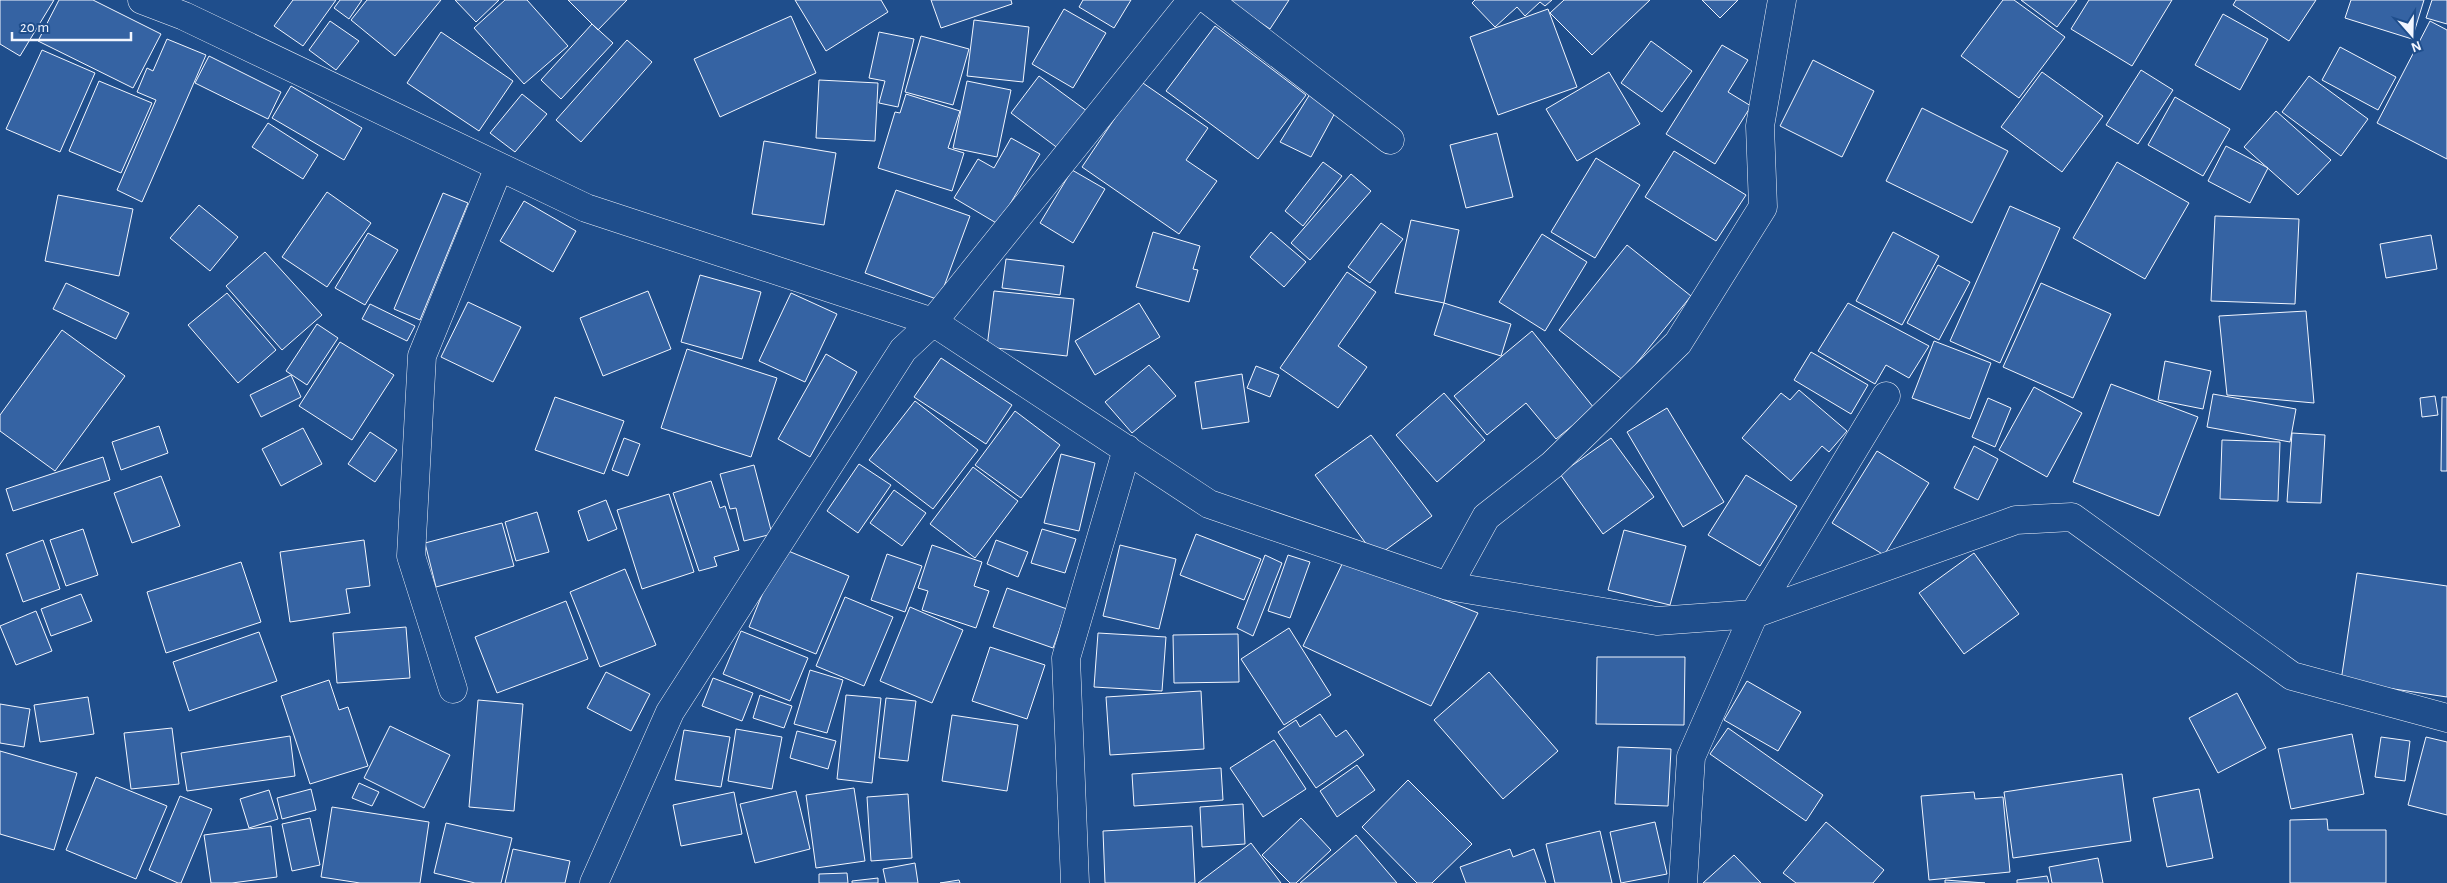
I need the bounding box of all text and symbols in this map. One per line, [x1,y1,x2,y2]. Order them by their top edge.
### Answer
scale bar [12,10,131,42]
north arrow [2387,10,2437,60]
text: 20 m [20,20,49,35]
text: N [2409,38,2423,55]

